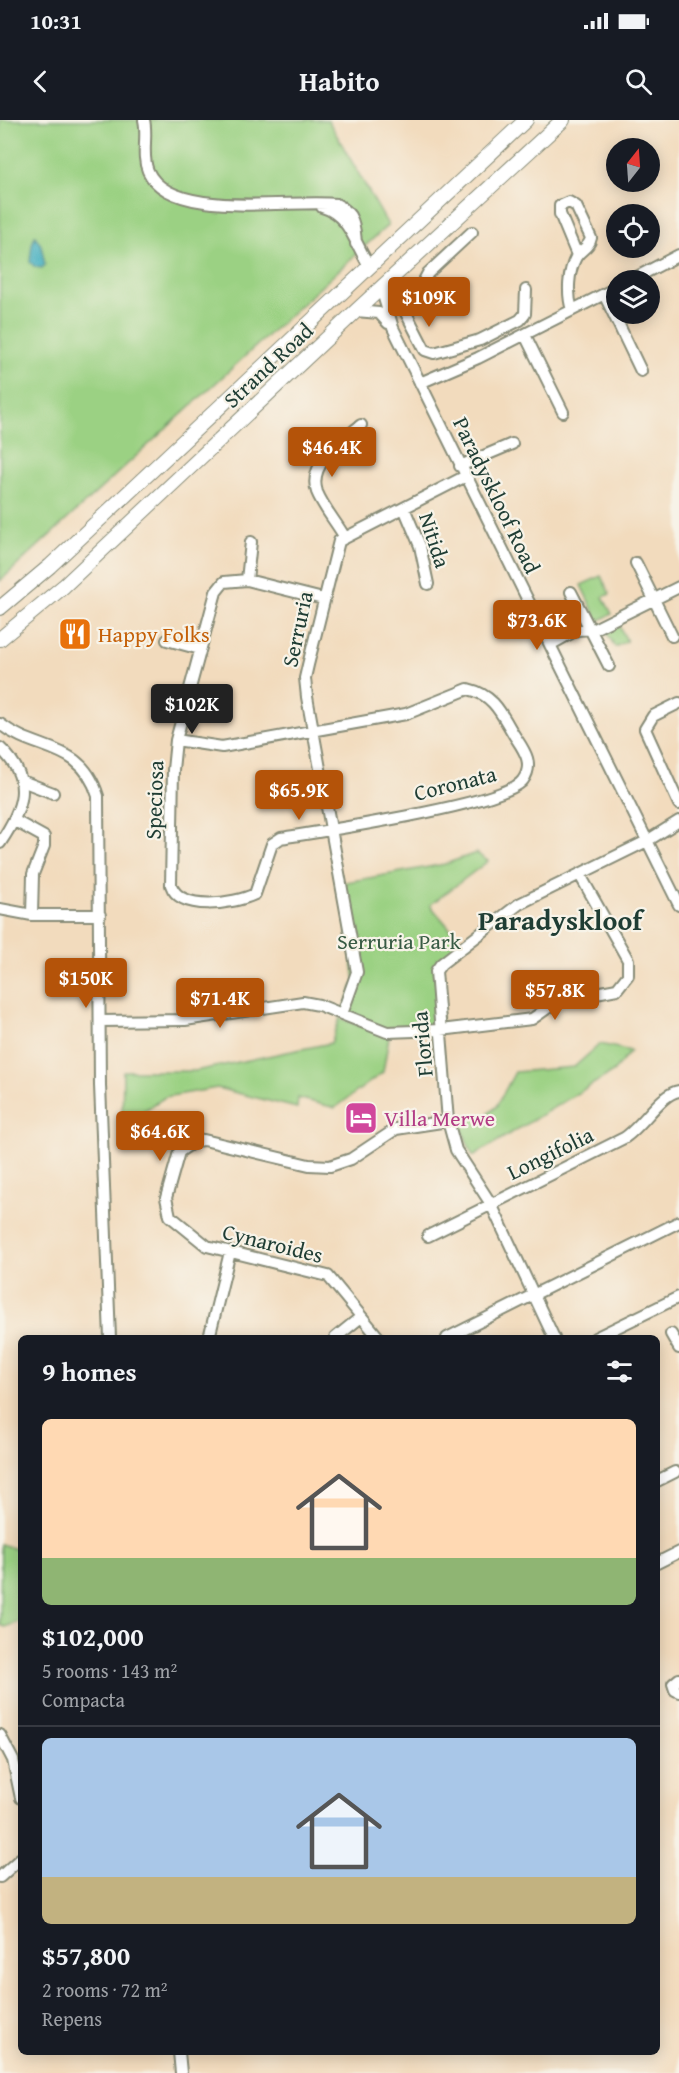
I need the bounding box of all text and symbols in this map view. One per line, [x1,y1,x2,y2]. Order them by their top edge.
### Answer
text: 10:31 [30,5,82,37]
text: Habito [299,61,380,101]
icon: back [24,65,57,98]
icon: search [622,65,655,98]
north arrow [606,138,660,192]
map controls [606,138,660,324]
button: locate [606,204,660,258]
button: layers [606,270,660,324]
pin: $109K [387,277,471,328]
text: $109K [402,282,456,311]
street label: Strand Road [216,315,320,415]
street label: Paradyskloof Road [445,411,549,579]
pin: $46.4K [283,427,381,478]
text: $46.4K [302,432,362,461]
street label: Nitida [411,508,459,572]
street label: Serruria [273,588,321,670]
pin: $73.6K [488,600,586,651]
text: $73.6K [507,605,567,634]
restaurant icon: Happy Folks [57,616,93,652]
place label: Happy Folks [98,618,210,650]
pin: $102K [150,684,234,735]
text: $102K [165,689,219,718]
street label: Coronata [410,757,500,809]
street label: Speciosa [137,759,171,840]
pin: $65.9K [250,770,348,821]
text: $65.9K [269,775,329,804]
district label: Paradyskloof [478,899,645,940]
park label: Serruria Park [337,925,462,957]
pin: $150K [44,958,128,1009]
text: $150K [59,963,113,992]
pin: $57.8K [506,970,604,1021]
text: $57.8K [525,975,585,1004]
pin: $71.4K [171,978,269,1029]
text: $71.4K [190,983,250,1012]
street label: Florida [403,1009,441,1078]
hotel icon: Villa Merwe [343,1100,379,1136]
place label: Villa Merwe [384,1102,495,1134]
pin: $64.6K [111,1111,209,1162]
text: $64.6K [130,1116,190,1145]
street label: Longifolia [501,1118,599,1188]
street label: Cynaroides [219,1215,327,1271]
text: 9 homes [42,1352,137,1391]
icon: filters [603,1355,636,1388]
icon: home [285,1458,393,1566]
text: $102,000 [42,1617,144,1656]
text: 5 rooms · 143 m² [42,1656,177,1685]
text: Compacta [42,1685,125,1714]
icon: home [285,1777,393,1885]
text: $57,800 [42,1936,130,1975]
text: 2 rooms · 72 m² [42,1975,168,2004]
text: Repens [42,2004,102,2033]

